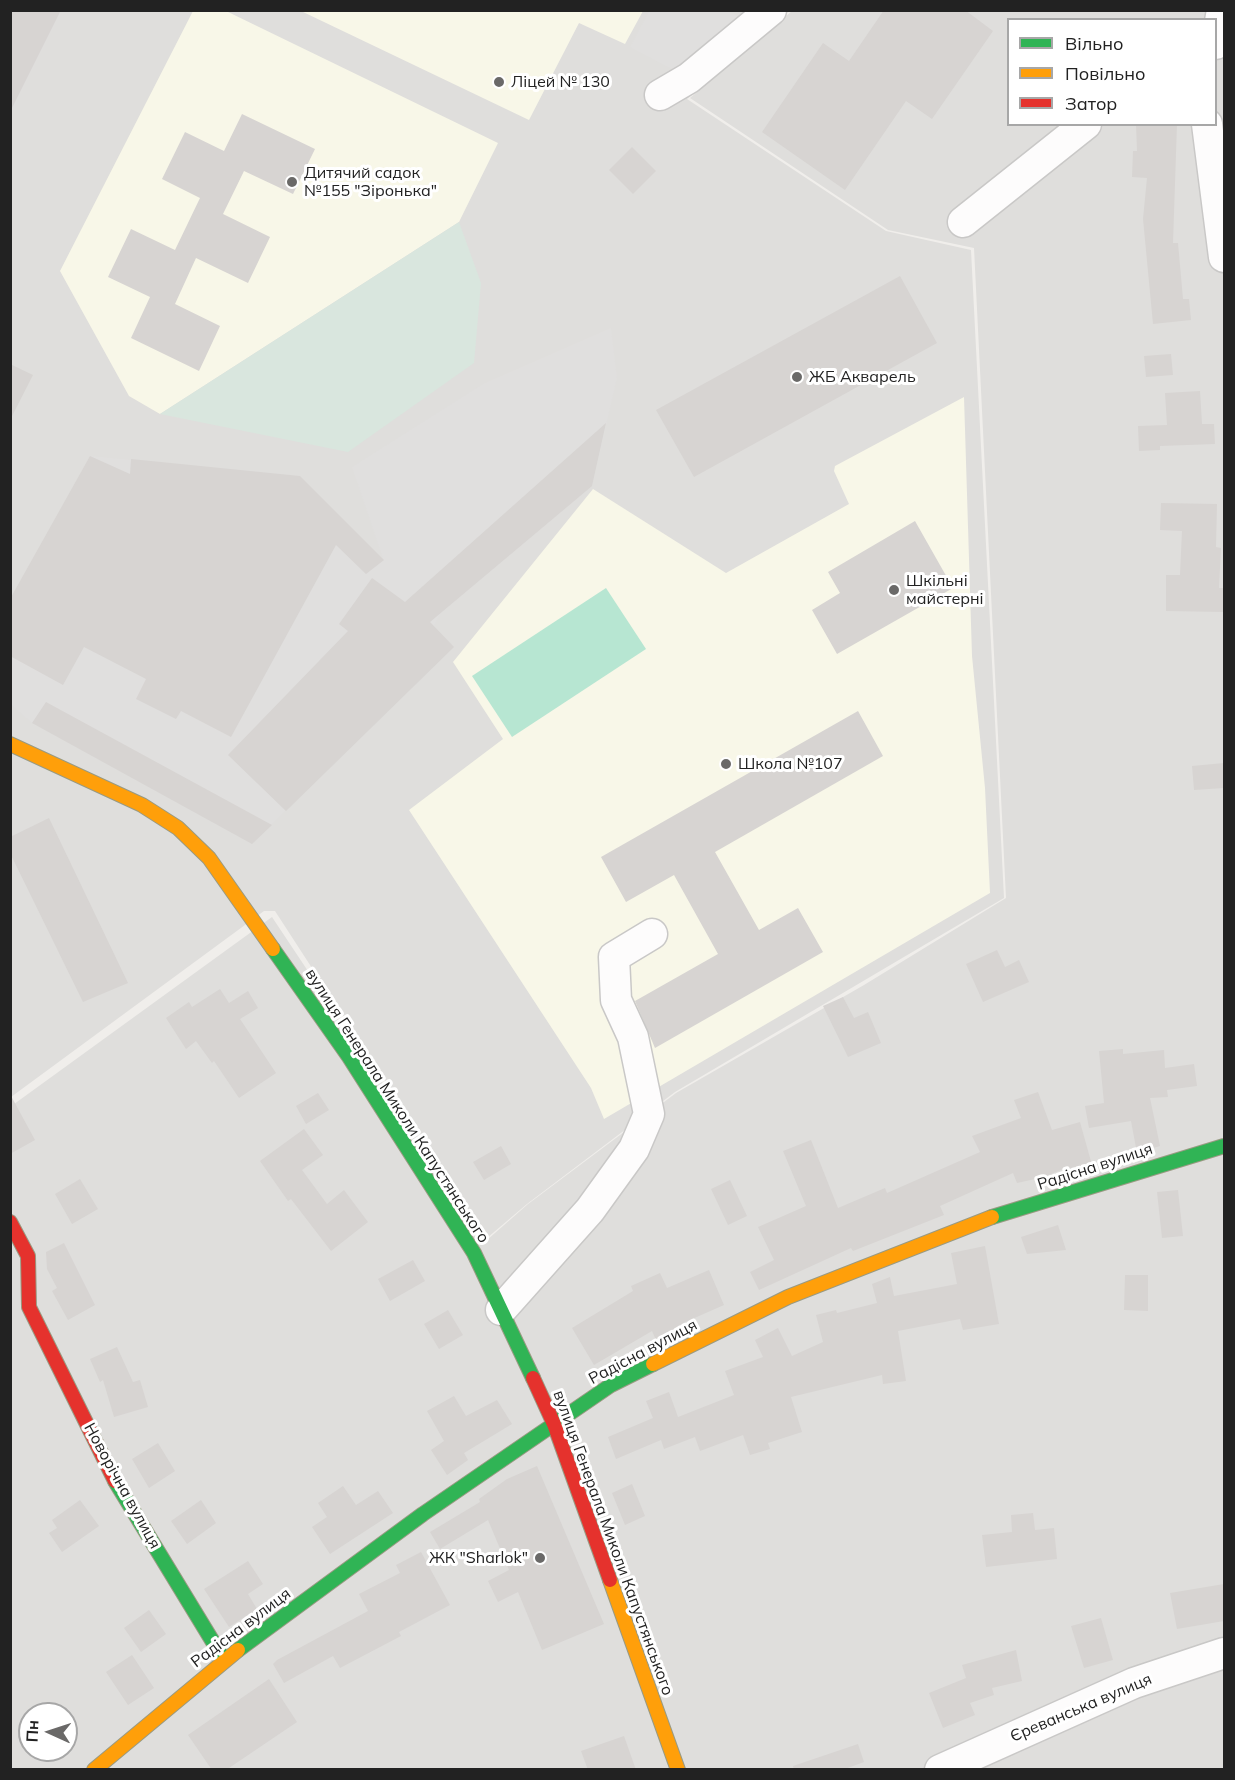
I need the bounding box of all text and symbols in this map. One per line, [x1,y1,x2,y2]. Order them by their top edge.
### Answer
legend [1007,18,1217,126]
text: Вільно [1065,32,1123,55]
text: Повільно [1065,62,1145,85]
place label: Ліцей № 130 [511,72,610,92]
marker: Ліцей № 130 [492,75,506,89]
text: Затор [1065,92,1117,115]
place label: Дитячий садок №155 "Зіронька" [304,163,437,201]
marker: Дитячий садок №155 "Зіронька" [285,175,299,189]
place label: ЖБ Акварель [809,367,916,387]
marker: ЖБ Акварель [790,370,804,384]
place label: Шкільні майстерні [906,571,984,609]
marker: Шкільні майстерні [887,583,901,597]
place label: Школа №107 [738,754,843,774]
marker: Школа №107 [719,757,733,771]
street label: вулиця Генерала Миколи Капустянського [301,965,493,1247]
street label: Радісна вулиця [1035,1139,1155,1195]
street label: Радісна вулиця [586,1315,700,1389]
street label: вулиця Генерала Миколи Капустянського [549,1388,677,1698]
street label: Новорічна вулиця [80,1420,164,1552]
place label: ЖК "Sharlok" [429,1548,528,1568]
marker: ЖК "Sharlok" [533,1551,547,1565]
street label: Радісна вулиця [187,1584,295,1672]
street label: Єреванська вулиця [1007,1669,1155,1747]
north arrow [18,1702,78,1762]
text: Пн [21,1720,43,1743]

